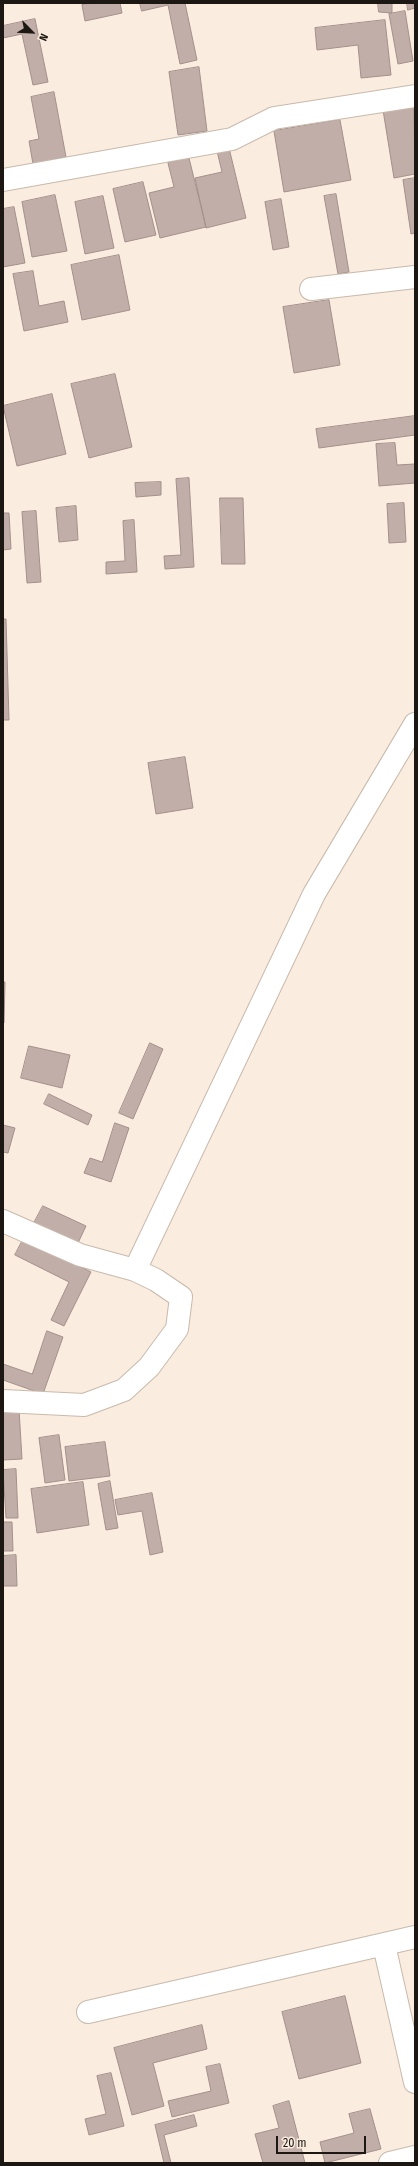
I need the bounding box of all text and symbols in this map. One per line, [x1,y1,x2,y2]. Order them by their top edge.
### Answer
north arrow [12,12,52,52]
text: N [36,31,51,43]
scale bar [278,2128,368,2154]
text: 20 m [283,2136,307,2150]

